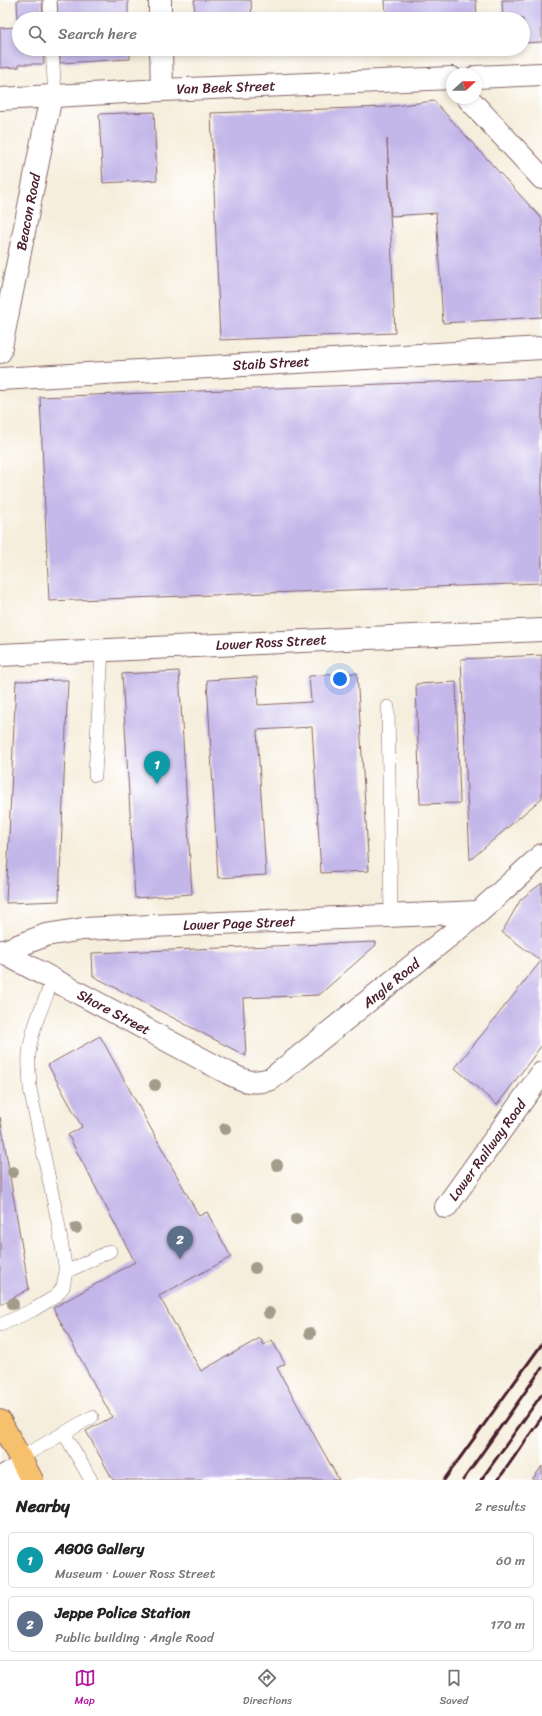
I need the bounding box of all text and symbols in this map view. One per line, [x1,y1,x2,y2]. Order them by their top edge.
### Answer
search box [12,12,530,56]
text: Search here [58,21,137,47]
icon: search [26,23,48,45]
north arrow [446,68,482,104]
street label: Van Beek Street [176,73,276,102]
street label: Beacon Road [9,170,49,253]
street label: Staib Street [232,349,310,378]
street label: Lower Ross Street [215,627,327,658]
your location [330,669,350,689]
pin: 1 [144,751,170,784]
street label: Lower Page Street [183,909,297,938]
street label: Angle Road [356,951,427,1015]
street label: Shore Street [73,983,155,1042]
street label: Lower Railway Road [442,1093,534,1206]
pin: 2 [167,1226,193,1259]
text: Nearby [16,1491,70,1521]
text: 2 results [475,1495,526,1518]
text: AGOG Gallery [55,1536,144,1562]
text: 1 [27,1549,33,1572]
text: 60 m [496,1549,525,1572]
text: Museum · Lower Ross Street [55,1562,215,1585]
text: Jeppe Police Station [55,1600,190,1626]
text: 2 [26,1613,34,1636]
text: 170 m [490,1613,525,1636]
text: Public building · Angle Road [55,1626,214,1649]
tab: Map [74,1667,96,1710]
tab: Directions [243,1667,292,1710]
tab: Saved [439,1667,468,1710]

